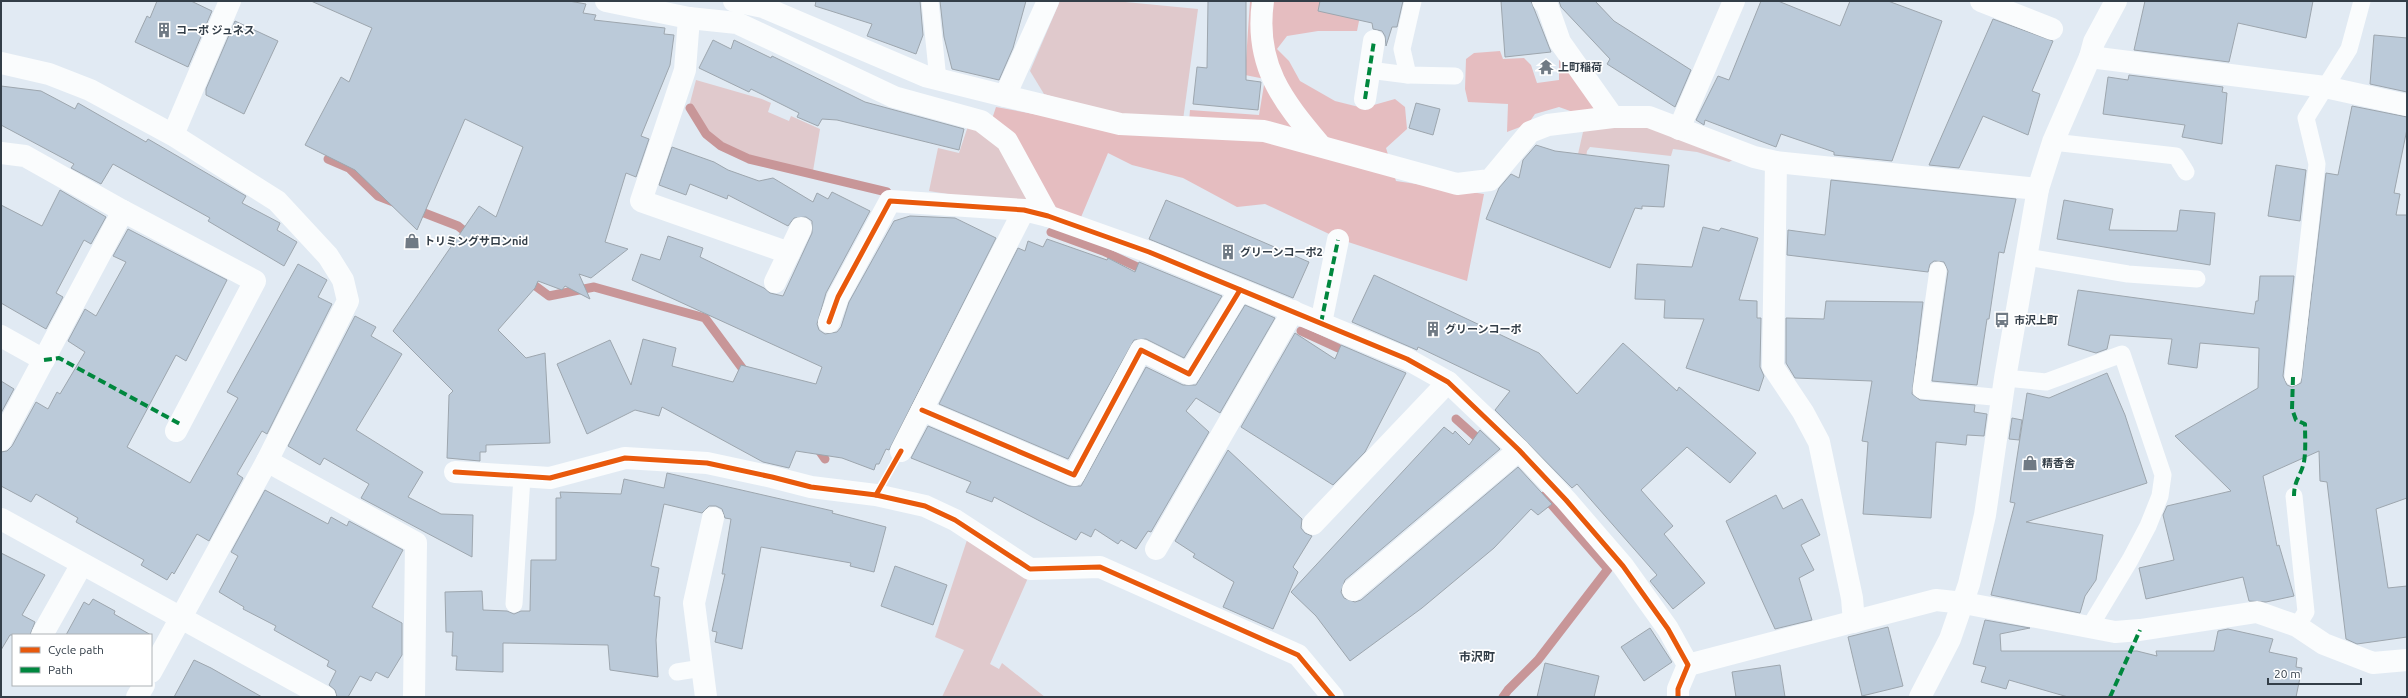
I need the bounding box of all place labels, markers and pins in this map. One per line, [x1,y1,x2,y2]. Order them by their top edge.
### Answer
building icon: コーポ ジュネス [155,21,173,39]
place label: コーポ ジュネス [176,24,255,36]
temple icon: 上町稲荷 [1537,58,1555,76]
place label: 上町稲荷 [1558,61,1602,73]
shop icon: トリミングサロンnid [403,232,421,250]
place label: トリミングサロンnid [424,235,528,247]
building icon: グリーンコーポ2 [1219,243,1237,261]
place label: グリーンコーポ2 [1240,246,1323,258]
bus stop icon: 市沢上町 [1993,311,2011,329]
place label: 市沢上町 [2014,314,2058,326]
building icon: グリーンコーポ [1424,320,1442,338]
place label: グリーンコーポ [1445,323,1521,335]
shop icon: 精香舎 [2021,454,2039,472]
place label: 精香舎 [2042,457,2076,469]

